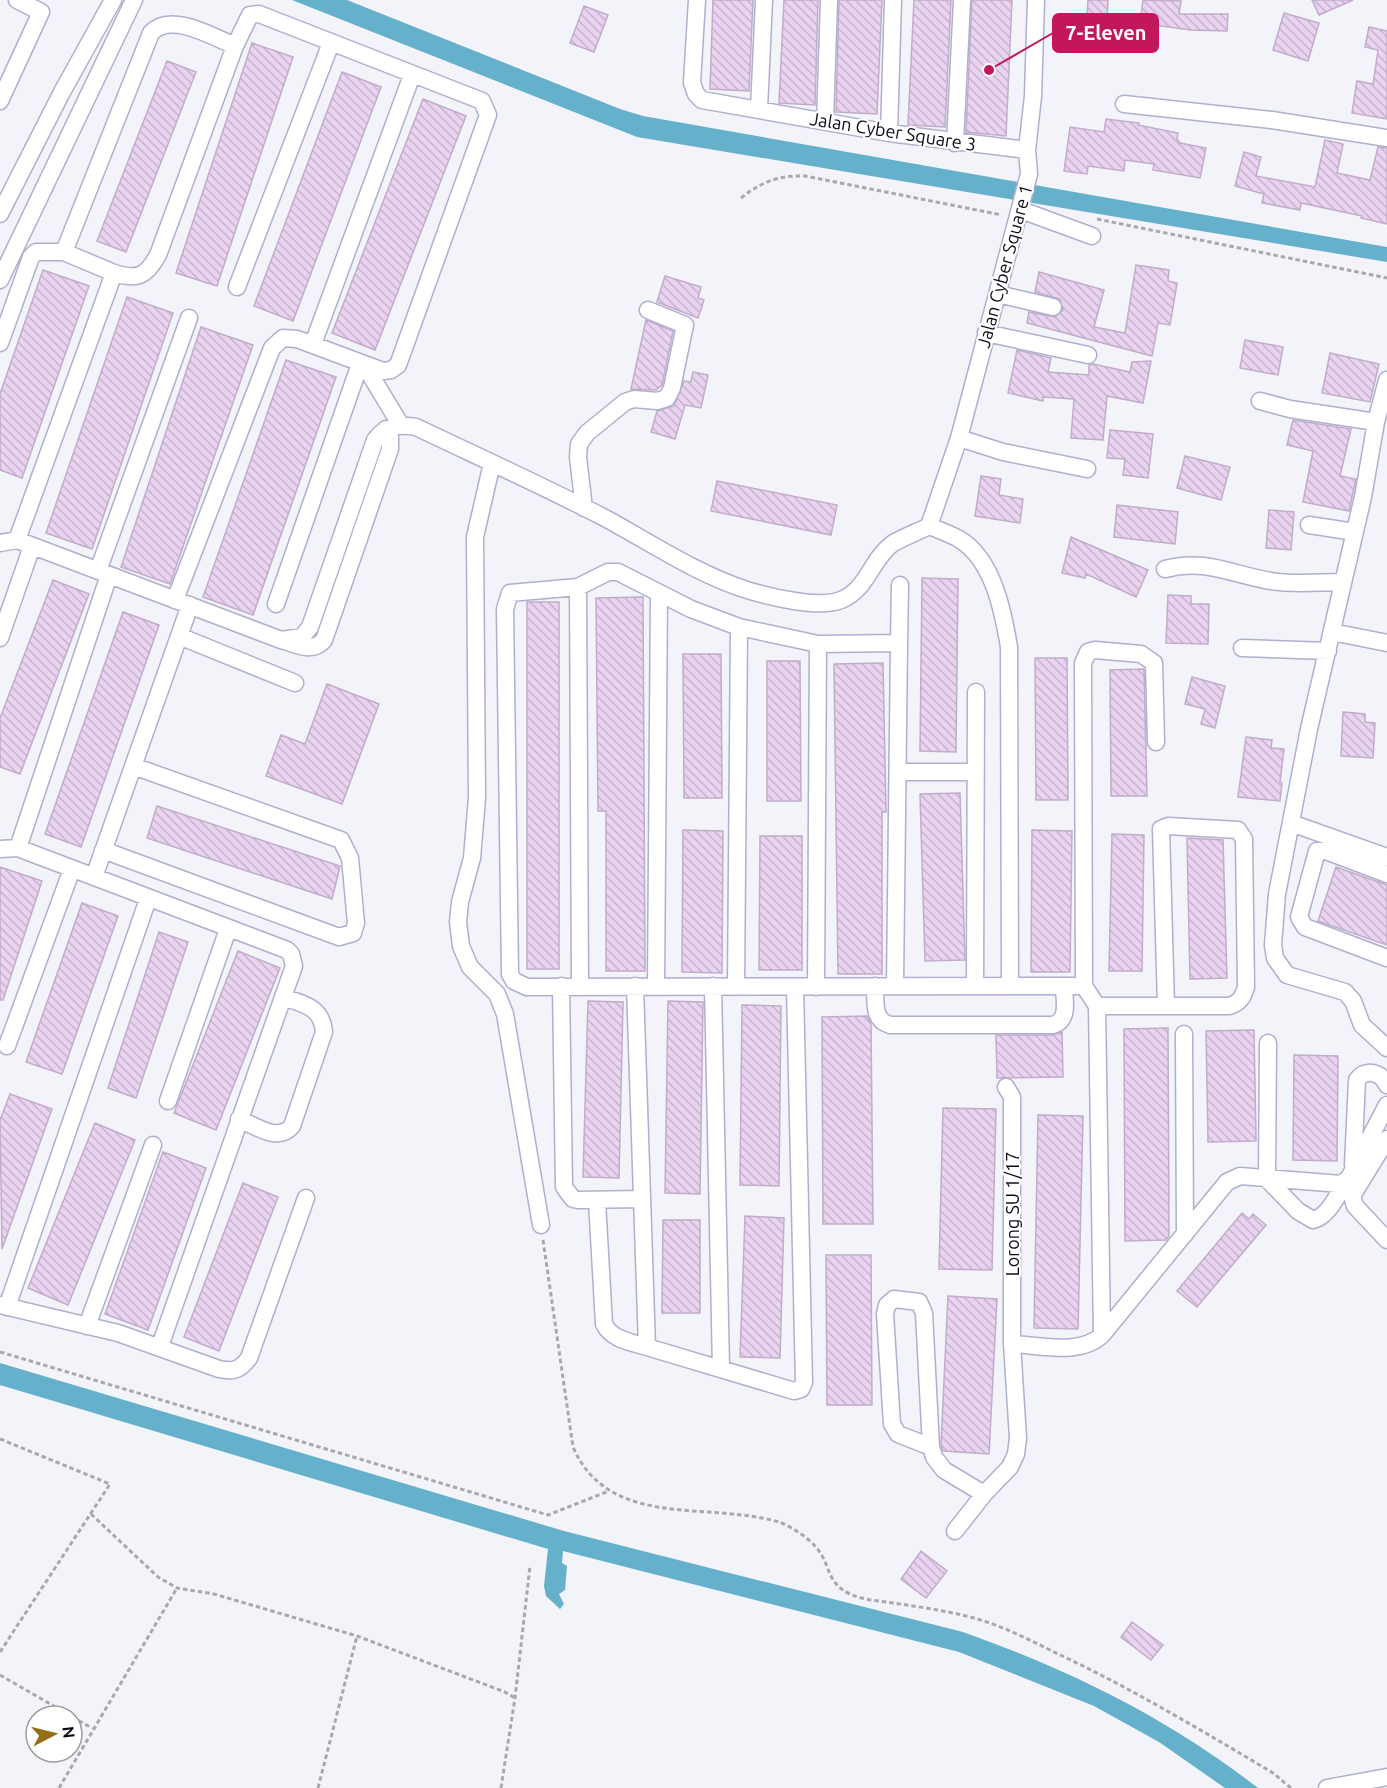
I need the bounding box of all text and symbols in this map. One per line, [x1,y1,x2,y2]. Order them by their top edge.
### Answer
callout: 7-Eleven [1053,14,1158,52]
text: 7-Eleven [1066,21,1147,44]
street label: Jalan Cyber Square 3 [808,108,978,154]
street label: Jalan Cyber Square 1 [973,182,1035,350]
street label: Lorong SU 1/17 [1002,1152,1022,1276]
north arrow [24,1704,84,1764]
text: N [59,1725,79,1739]

